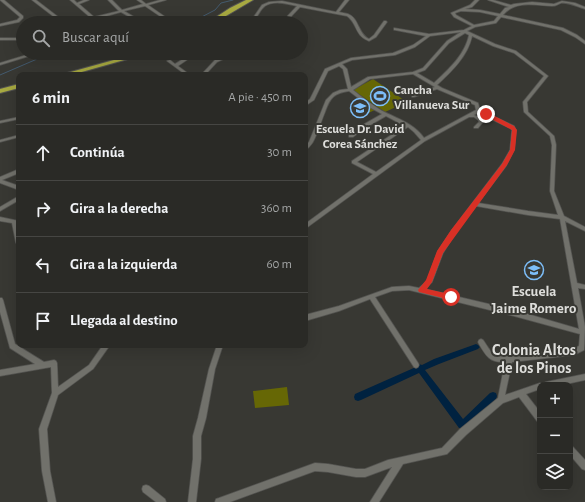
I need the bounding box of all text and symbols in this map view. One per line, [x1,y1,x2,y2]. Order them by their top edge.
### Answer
search box [16,16,308,60]
icon: search [30,27,52,49]
text: Buscar aquí [62,30,129,45]
place label: Cancha Villanueva Sur [394,84,470,112]
sports icon: Cancha Villanueva Sur [369,85,391,107]
text: 6 min [32,89,70,106]
text: A pie · 450 m [228,91,292,104]
school or university icon: Escuela Dr. David Corea Sánchez [349,97,371,119]
route end [477,105,495,123]
place label: Escuela Dr. David Corea Sánchez [316,123,405,151]
icon: ahead [32,142,54,164]
text: Continúa [70,145,125,160]
text: 30 m [267,146,292,159]
icon: right [32,198,54,220]
text: Gira a la derecha [70,201,169,216]
text: 360 m [261,202,292,215]
icon: left [32,254,54,276]
text: Gira a la izquierda [70,257,177,272]
text: 60 m [266,258,292,271]
school or university icon: Escuela Jaime Romero [523,259,545,281]
place label: Escuela Jaime Romero [492,284,576,316]
route start [442,288,460,306]
icon: arrive [32,310,54,332]
text: Llegada al destino [70,313,178,328]
district label: Colonia Altos de los Pinos [492,342,576,376]
map controls [537,382,573,490]
button: + [537,382,573,418]
button: − [537,418,573,454]
button: layers [537,454,573,490]

